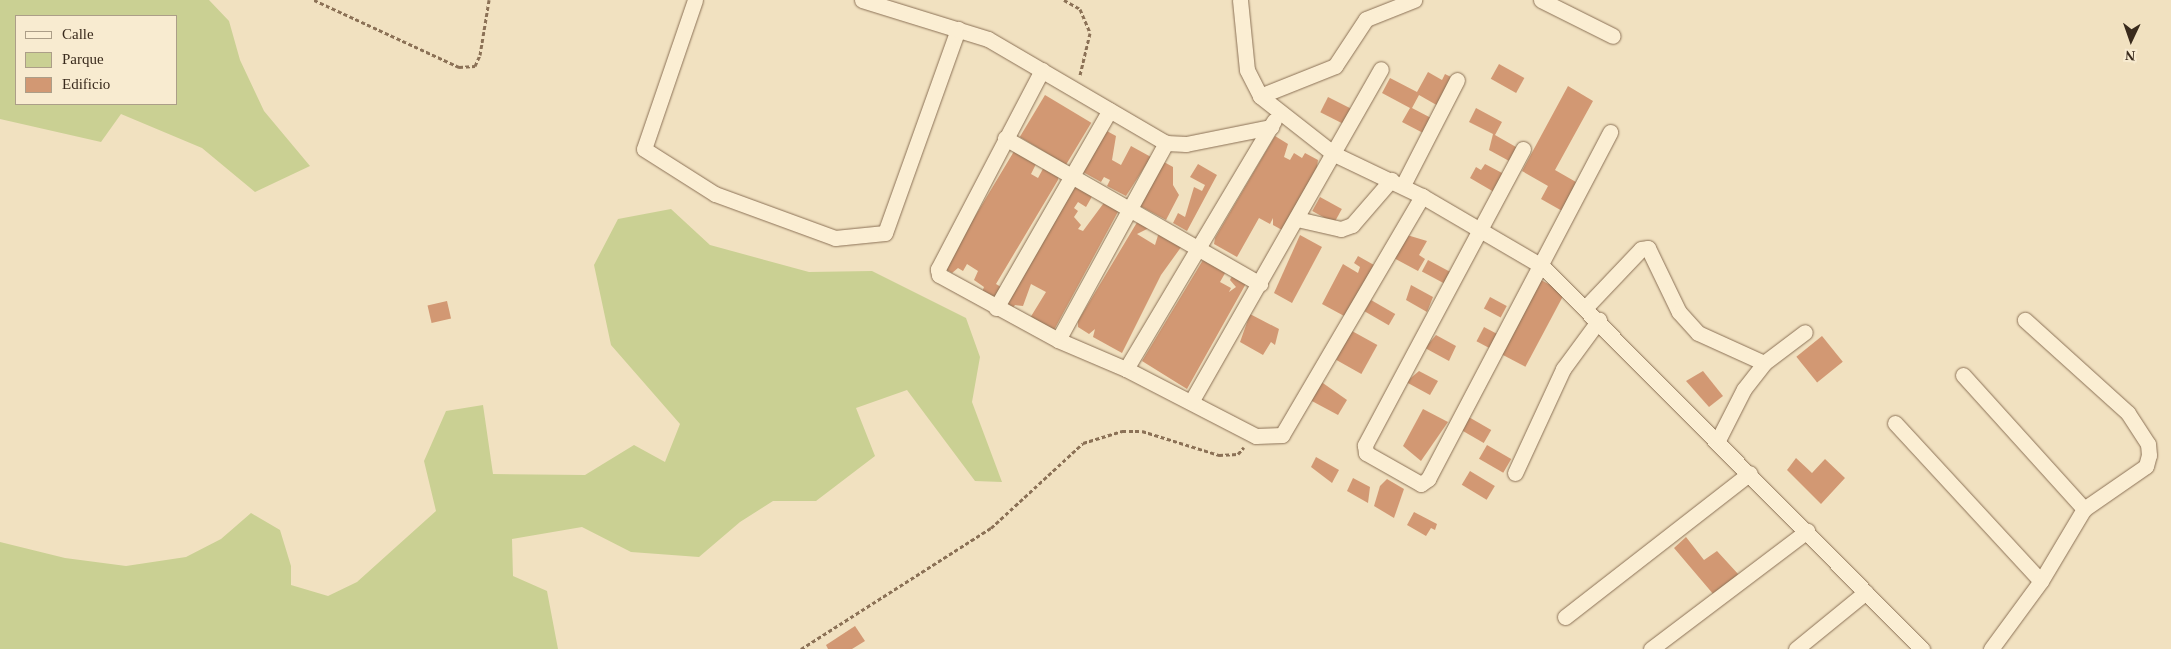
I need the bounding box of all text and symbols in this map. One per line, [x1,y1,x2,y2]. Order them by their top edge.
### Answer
legend [15,15,178,105]
north arrow [2106,15,2156,65]
text: Calle [62,26,94,42]
text: N [2125,48,2136,63]
text: Parque [62,51,104,67]
text: Edificio [62,76,110,92]

